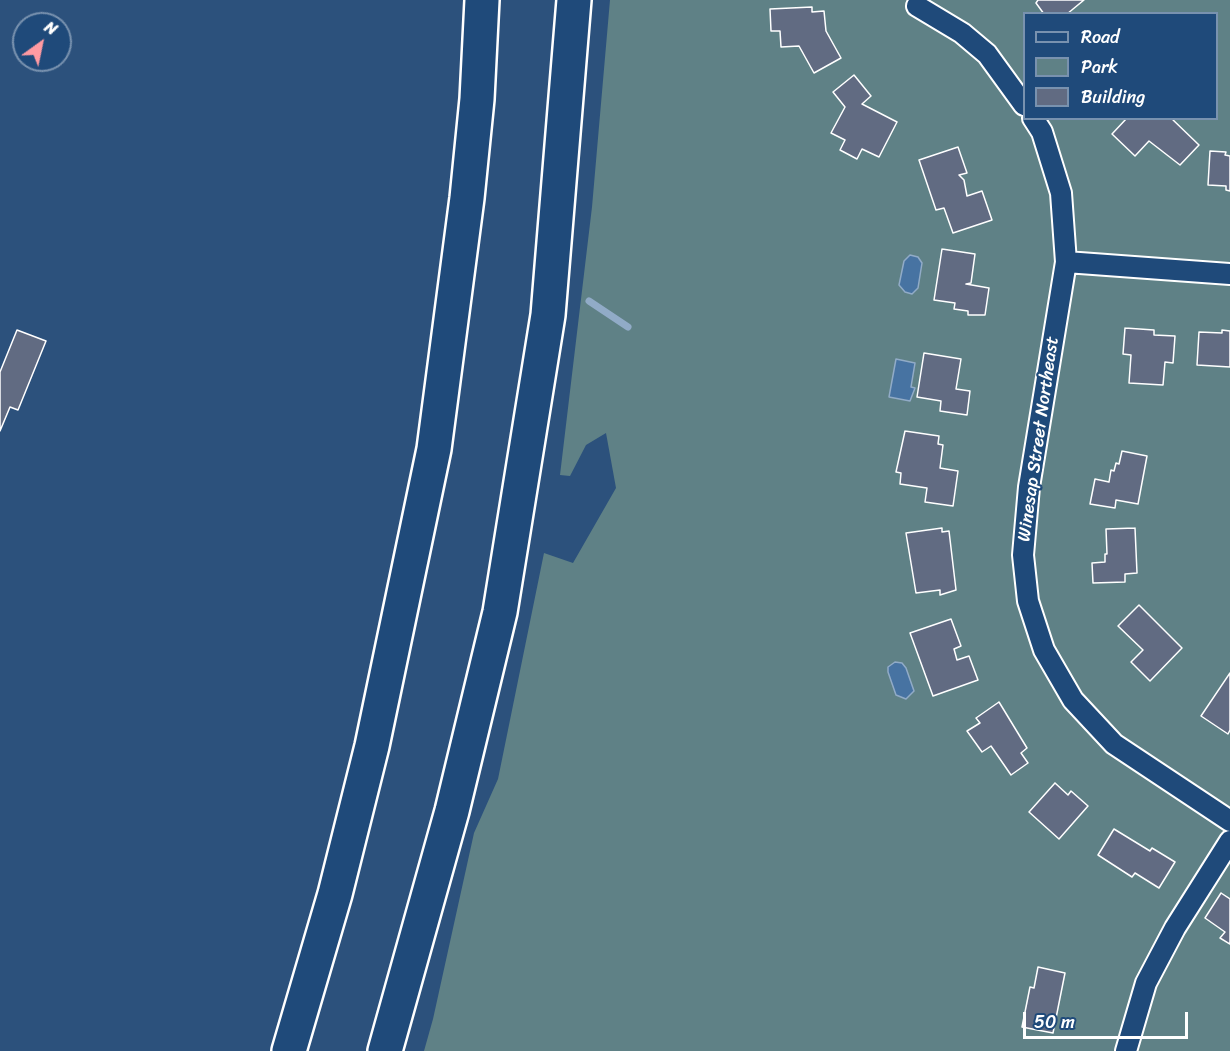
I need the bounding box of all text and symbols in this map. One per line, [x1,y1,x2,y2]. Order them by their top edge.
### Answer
north arrow [12,12,72,72]
legend [1023,12,1218,120]
text: N [38,13,64,43]
text: Road [1081,21,1120,53]
text: Park [1081,51,1118,83]
text: Building [1081,81,1145,113]
street label: Winesap Street Northeast [1014,335,1064,543]
scale bar [1026,1000,1191,1038]
text: 50 m [1034,1006,1075,1038]

